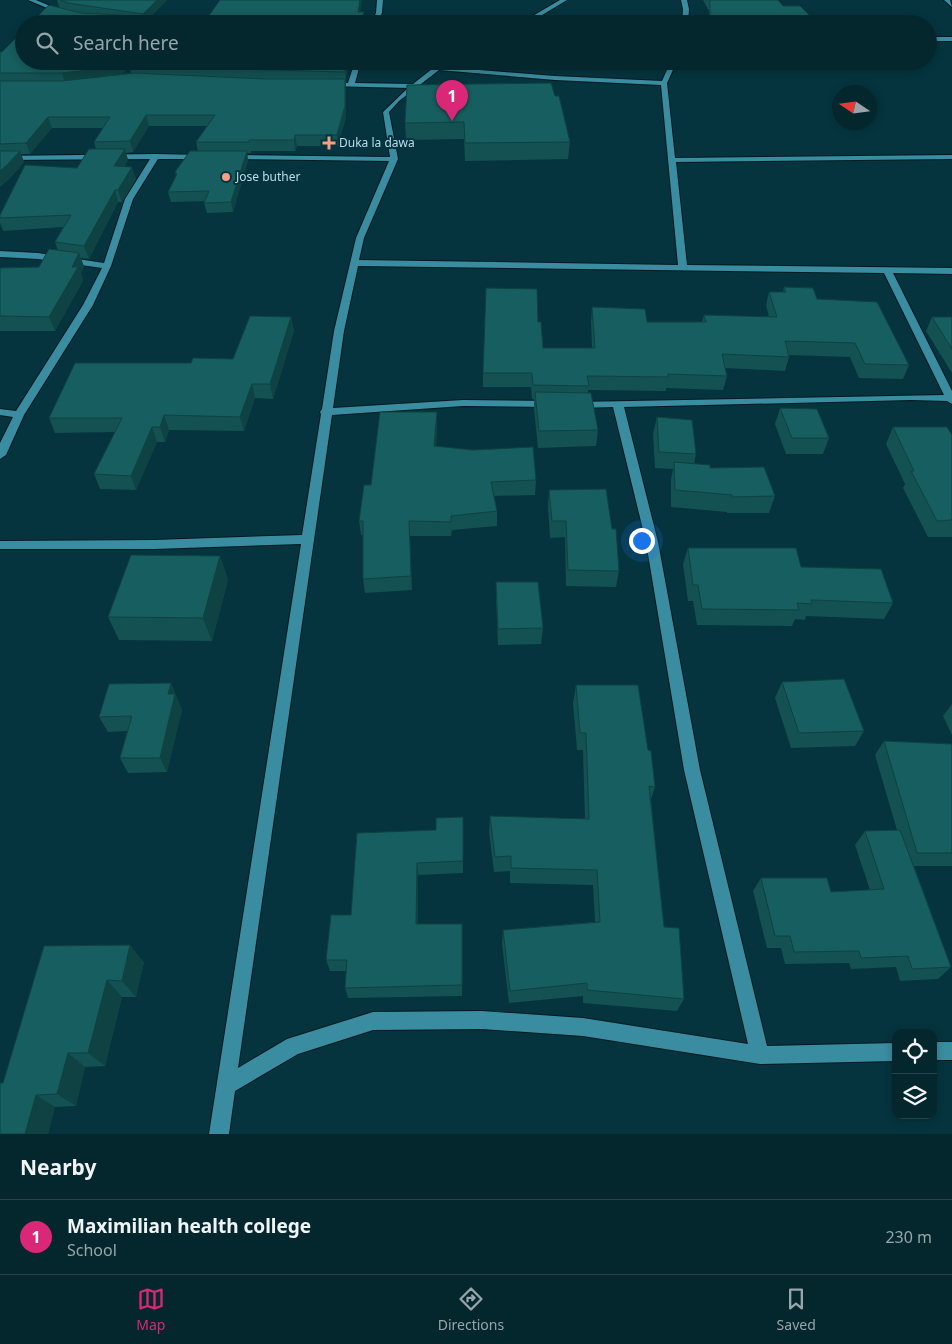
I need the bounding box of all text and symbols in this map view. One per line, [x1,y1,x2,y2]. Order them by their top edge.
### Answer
search box [15,15,937,70]
icon: search [33,29,61,57]
text: Search here [73,30,179,56]
pin: 1 [436,80,468,121]
north arrow [832,85,877,130]
place label: Duka la dawa [339,134,415,151]
marker: Duka la dawa [323,137,335,149]
place label: Jose buther [235,168,300,185]
marker: Jose buther [220,171,232,183]
your location [629,528,655,554]
map controls [892,1029,937,1119]
button: locate [892,1029,937,1074]
button: layers [892,1074,937,1119]
text: Nearby [20,1153,96,1181]
text: Maximilian health college [67,1213,311,1239]
text: 1 [31,1226,41,1248]
text: 230 m [885,1226,932,1248]
text: School [67,1239,117,1261]
tab: Map [136,1285,165,1334]
tab: Directions [438,1285,504,1334]
tab: Saved [777,1285,816,1334]

